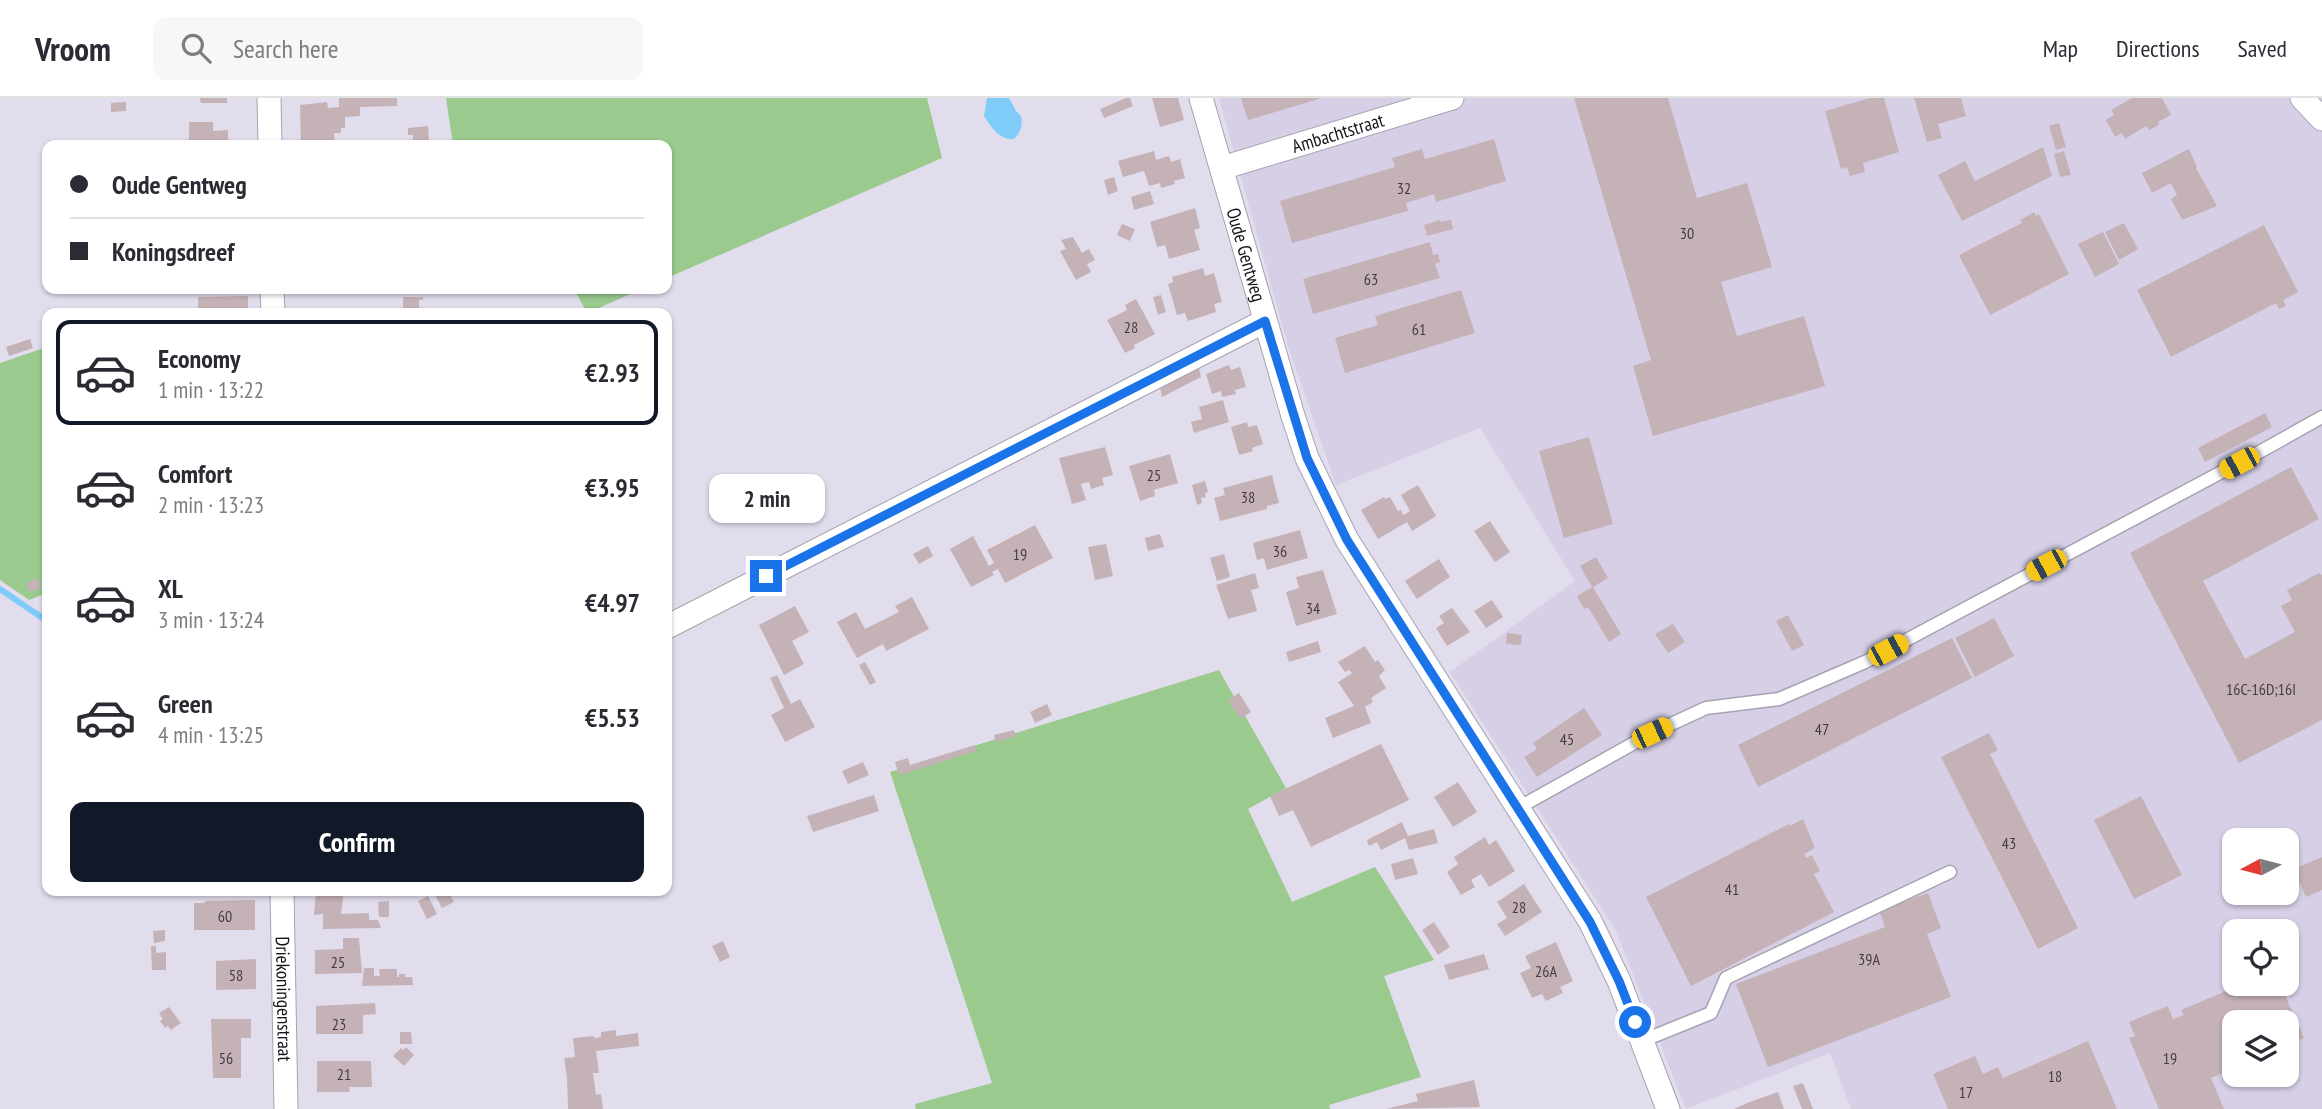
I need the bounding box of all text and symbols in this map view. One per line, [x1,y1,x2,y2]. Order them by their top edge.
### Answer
search box [153,17,643,80]
text: Vroom [35,27,111,70]
icon: search [177,29,215,67]
text: Search here [233,32,339,65]
text: Map [2043,33,2078,64]
text: Directions [2116,33,2200,64]
text: Saved [2238,33,2287,64]
street label: Ambachtstraat [1289,107,1387,158]
text: Oude Gentweg [112,168,247,201]
house number: 32 [1397,178,1411,198]
street label: Oude Gentweg [1221,205,1271,304]
house number: 30 [1680,223,1694,243]
text: Koningsdreef [112,235,234,268]
house number: 63 [1364,269,1378,289]
house number: 28 [1124,317,1138,337]
house number: 61 [1412,319,1426,339]
icon: car [74,341,137,404]
text: Economy [158,342,240,375]
text: €2.93 [585,356,640,389]
text: 1 min · 13:22 [158,375,264,404]
car [2216,444,2263,482]
icon: car [74,456,137,519]
text: Comfort [158,457,232,490]
house number: 25 [1147,465,1161,485]
text: €3.95 [585,471,640,504]
callout: 2 min [708,475,824,524]
text: 2 min [744,484,790,513]
house number: 38 [1241,487,1255,507]
text: 2 min · 13:23 [158,490,264,519]
house number: 36 [1273,541,1287,561]
house number: 19 [1013,544,1027,564]
car [2023,546,2070,584]
route end [750,560,782,592]
icon: car [74,571,137,634]
text: XL [158,572,183,605]
text: €4.97 [585,586,640,619]
house number: 34 [1306,598,1320,618]
text: 3 min · 13:24 [158,605,264,634]
car [1865,631,1912,669]
house number: 16C-16D;16I [2226,679,2296,699]
icon: car [74,686,137,749]
text: Green [158,687,213,720]
text: €5.53 [585,701,640,734]
car [1629,715,1676,751]
house number: 47 [1815,719,1829,739]
text: 4 min · 13:25 [158,720,264,749]
house number: 45 [1560,729,1574,749]
button: Confirm [70,802,644,882]
north arrow [2222,828,2300,905]
map controls [2222,828,2299,1087]
house number: 43 [2002,833,2016,853]
house number: 41 [1725,879,1739,899]
house number: 28 [1512,897,1526,917]
house number: 60 [218,906,232,926]
button: locate [2222,919,2299,996]
street label: Driekoningenstraat [271,936,297,1063]
house number: 39A [1858,949,1880,969]
house number: 25 [331,952,345,972]
house number: 26A [1535,961,1557,981]
house number: 58 [229,965,243,985]
route start [1619,1006,1651,1038]
button: layers [2222,1010,2299,1087]
house number: 23 [332,1014,346,1034]
house number: 56 [219,1048,233,1068]
house number: 19 [2163,1048,2177,1068]
house number: 21 [337,1064,351,1084]
house number: 18 [2048,1066,2062,1086]
house number: 17 [1959,1082,1973,1102]

